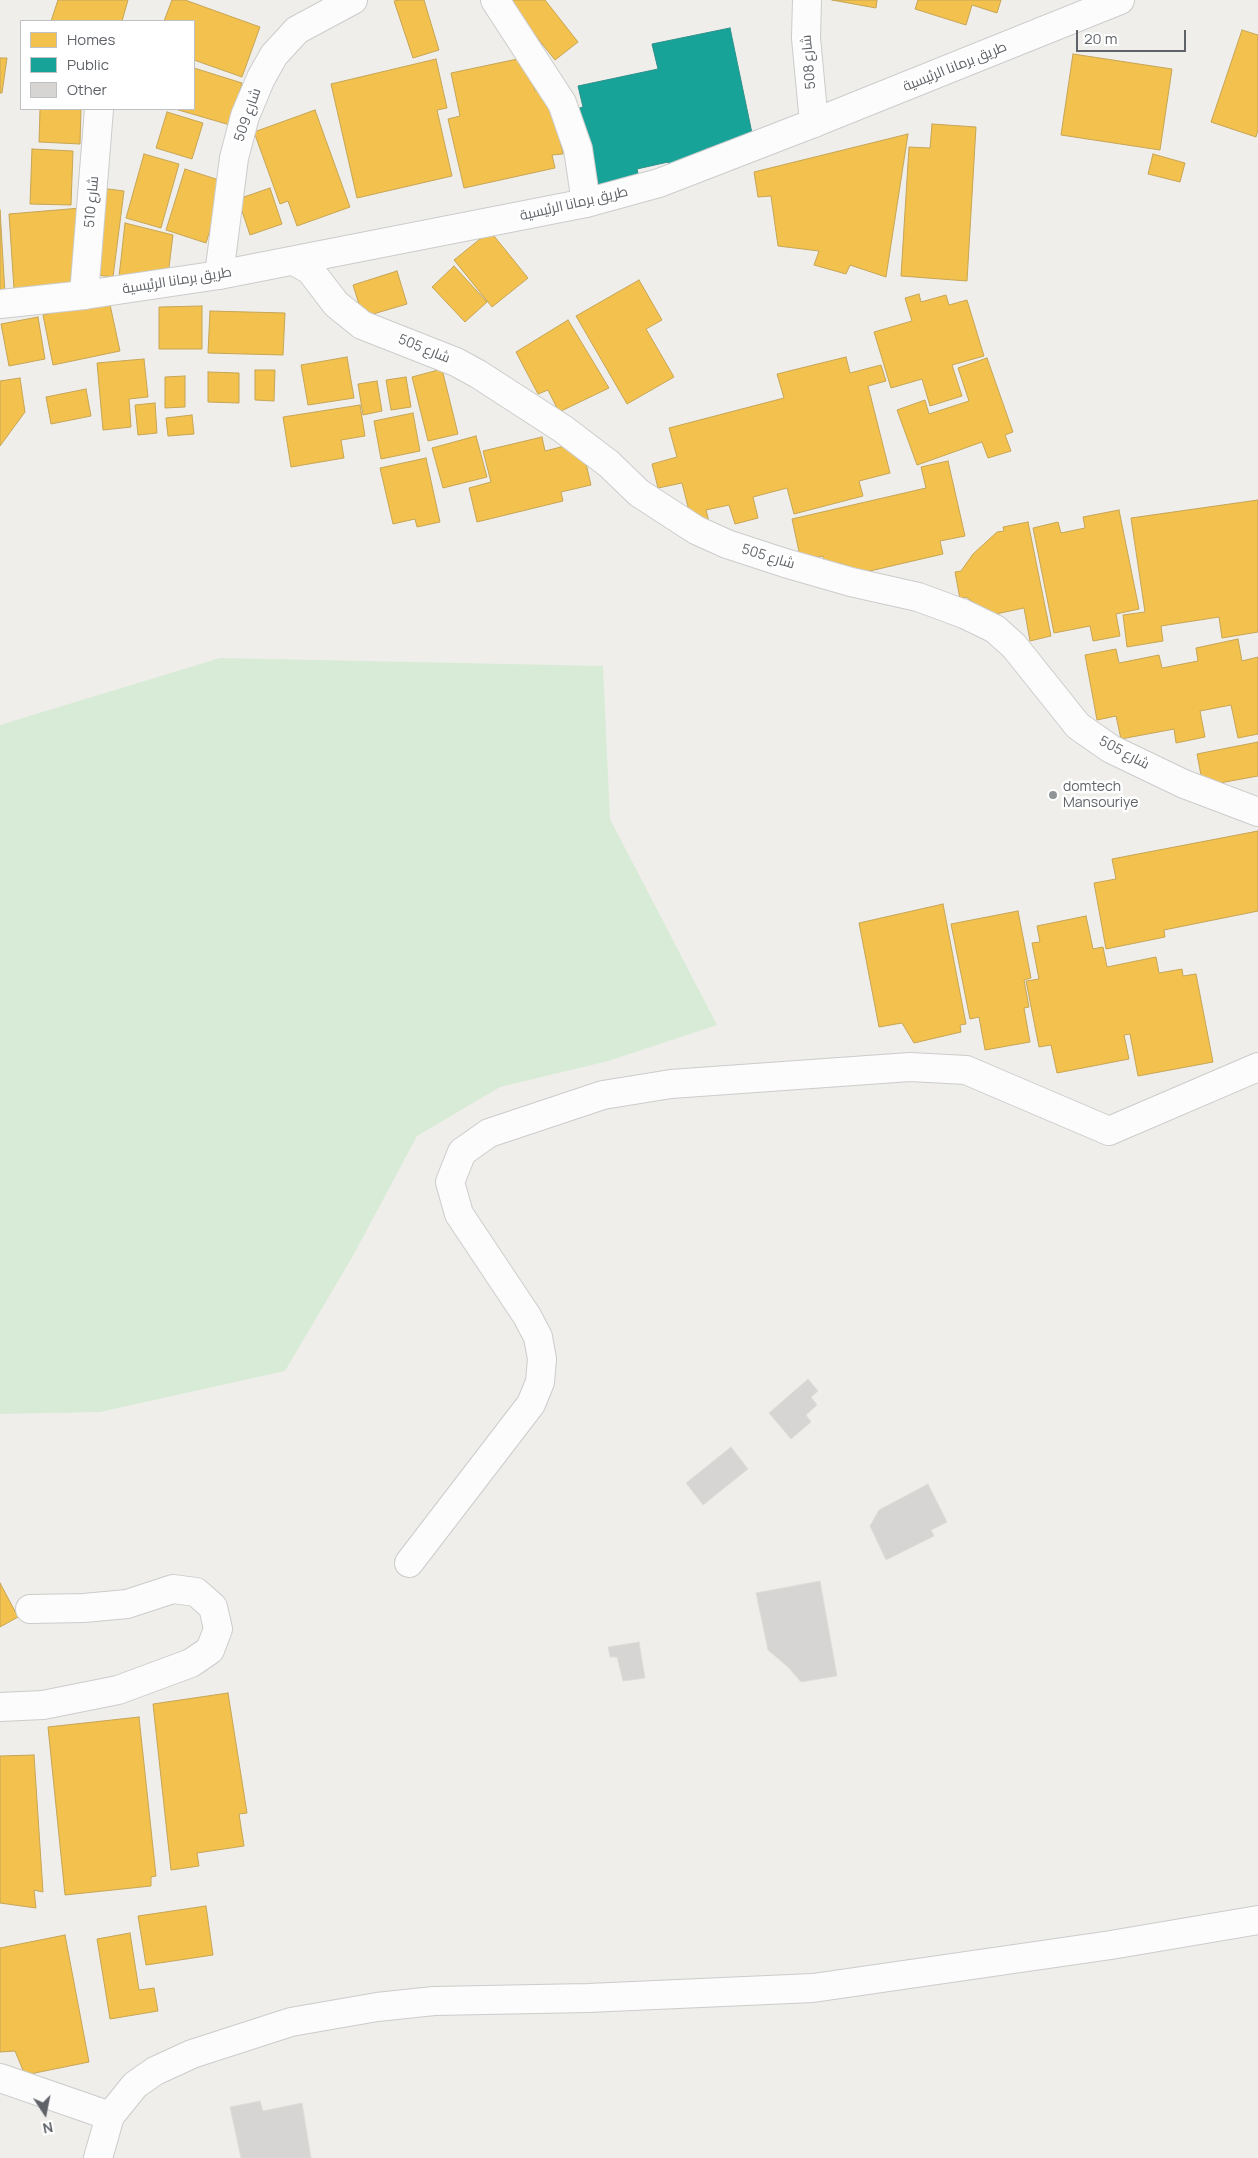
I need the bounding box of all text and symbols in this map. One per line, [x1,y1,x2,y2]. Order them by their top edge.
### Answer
legend [20,20,195,110]
scale bar [1078,20,1188,52]
text: 20 m [1084,28,1117,49]
text: Homes [67,29,115,50]
street label: شارع 508 [798,34,820,90]
street label: طريق برمانا الرئيسية [901,39,1009,95]
text: Public [67,54,109,75]
text: Other [67,79,107,100]
street label: شارع 509 [231,86,265,144]
street label: شارع 510 [81,175,103,229]
street label: طريق برمانا الرئيسية [518,183,630,225]
street label: طريق برمانا الرئيسية [121,264,233,298]
street label: شارع 505 [396,331,452,367]
street label: شارع 505 [739,541,797,573]
street label: شارع 505 [1096,733,1152,773]
place label: domtech Mansouriye [1063,779,1138,812]
marker: domtech Mansouriye [1047,789,1059,801]
north arrow [20,2088,70,2138]
text: N [41,2118,55,2139]

